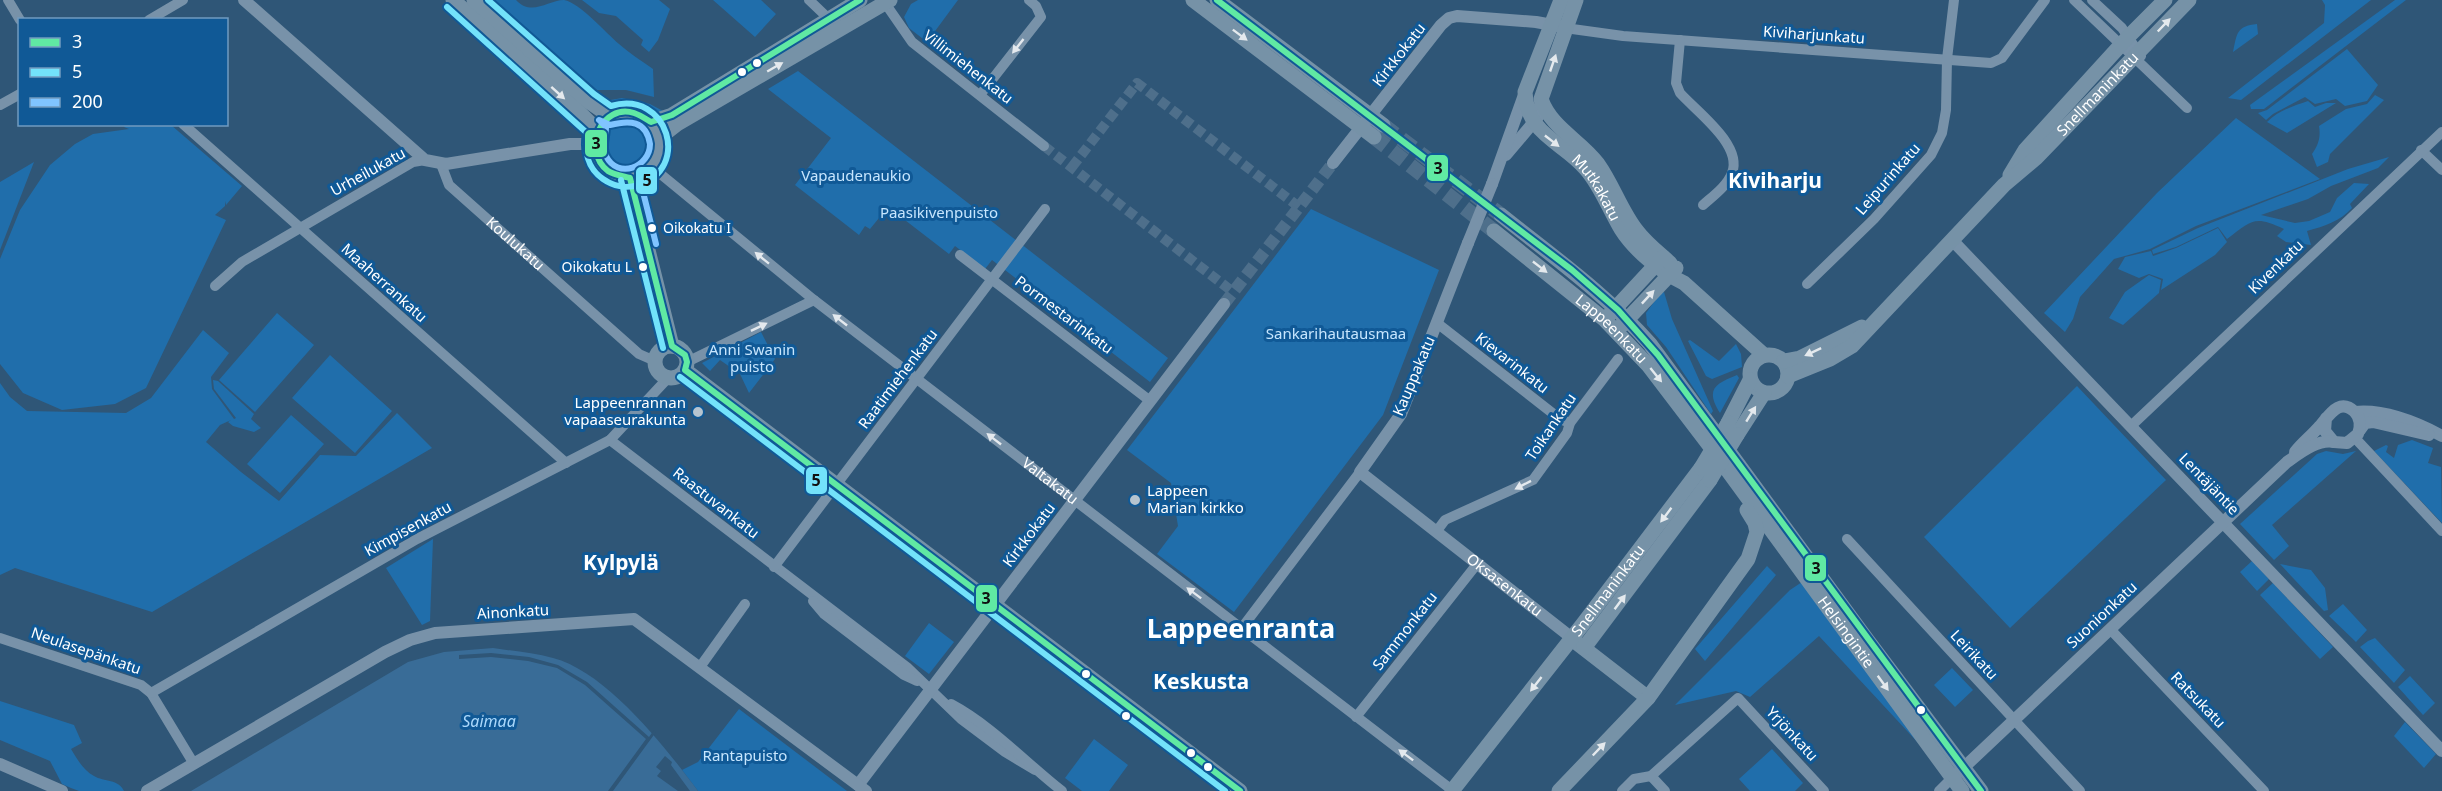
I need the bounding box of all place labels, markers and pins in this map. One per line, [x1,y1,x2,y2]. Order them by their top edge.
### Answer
unlabelled marker [751,57,763,69]
unlabelled marker [736,66,748,78]
place label: Oikokatu I [663,218,731,237]
marker: Oikokatu I [646,222,658,234]
place label: Oikokatu L [561,257,632,276]
marker: Oikokatu L [637,261,649,273]
place label: Lappeenrannan vapaaseurakunta [564,392,686,429]
marker: Lappeenrannan vapaaseurakunta [691,405,705,419]
place label: Lappeen Marian kirkko [1147,480,1244,517]
marker: Lappeen Marian kirkko [1128,493,1142,507]
unlabelled marker [1080,668,1092,680]
unlabelled marker [1915,704,1927,716]
unlabelled marker [1120,710,1132,722]
unlabelled marker [1185,747,1197,759]
unlabelled marker [1202,761,1214,773]

